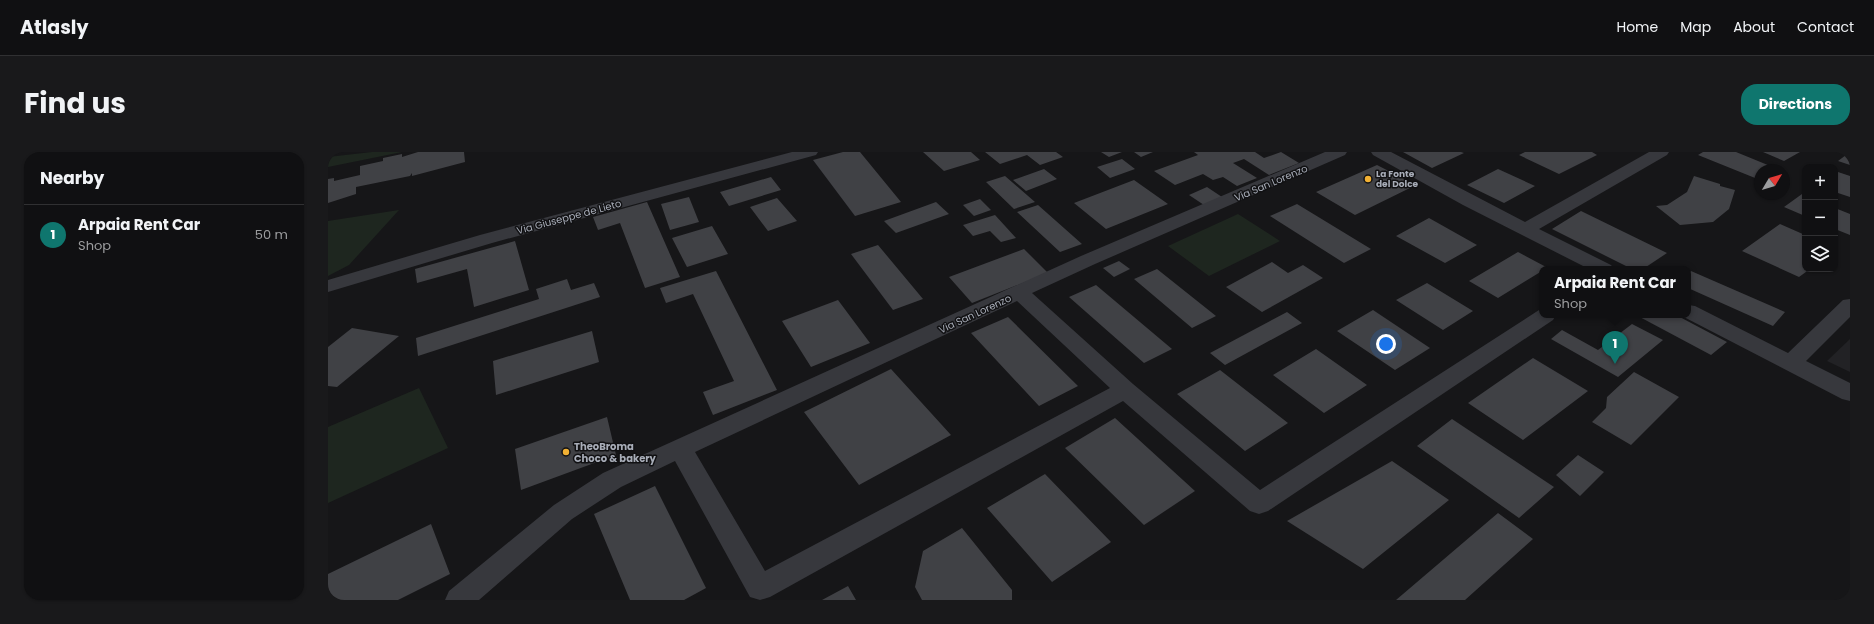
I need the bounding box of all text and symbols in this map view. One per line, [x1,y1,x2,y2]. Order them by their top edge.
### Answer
text: Atlasly [20,14,88,41]
text: Home [1616,17,1658,37]
text: Map [1680,17,1711,37]
text: About [1733,17,1775,37]
text: Contact [1797,17,1854,37]
text: Find us [24,84,126,123]
button: Directions [1741,84,1850,125]
street label: Via San Lorenzo [1232,161,1310,205]
north arrow [1754,164,1790,200]
map controls [1802,164,1838,272]
button: + [1802,164,1838,200]
text: Nearby [40,166,104,190]
place label: La Fonte del Dolce [1376,168,1419,190]
marker: La Fonte del Dolce [1363,174,1373,184]
street label: Via Giuseppe de Lieto [515,196,623,238]
button: − [1802,200,1838,236]
text: Arpaia Rent Car [78,214,200,235]
text: 1 [51,225,55,244]
text: 50 m [255,225,288,244]
text: Shop [78,236,111,255]
button: layers [1802,236,1838,272]
popup [1539,266,1691,318]
text: Arpaia Rent Car [1554,272,1676,293]
street label: Via San Lorenzo [936,291,1014,337]
text: Shop [1554,294,1587,313]
pin: 1 [1602,331,1628,364]
your location [1376,334,1396,354]
place label: TheoBroma Choco & bakery [574,439,657,466]
marker: TheoBroma Choco & bakery [561,447,571,457]

